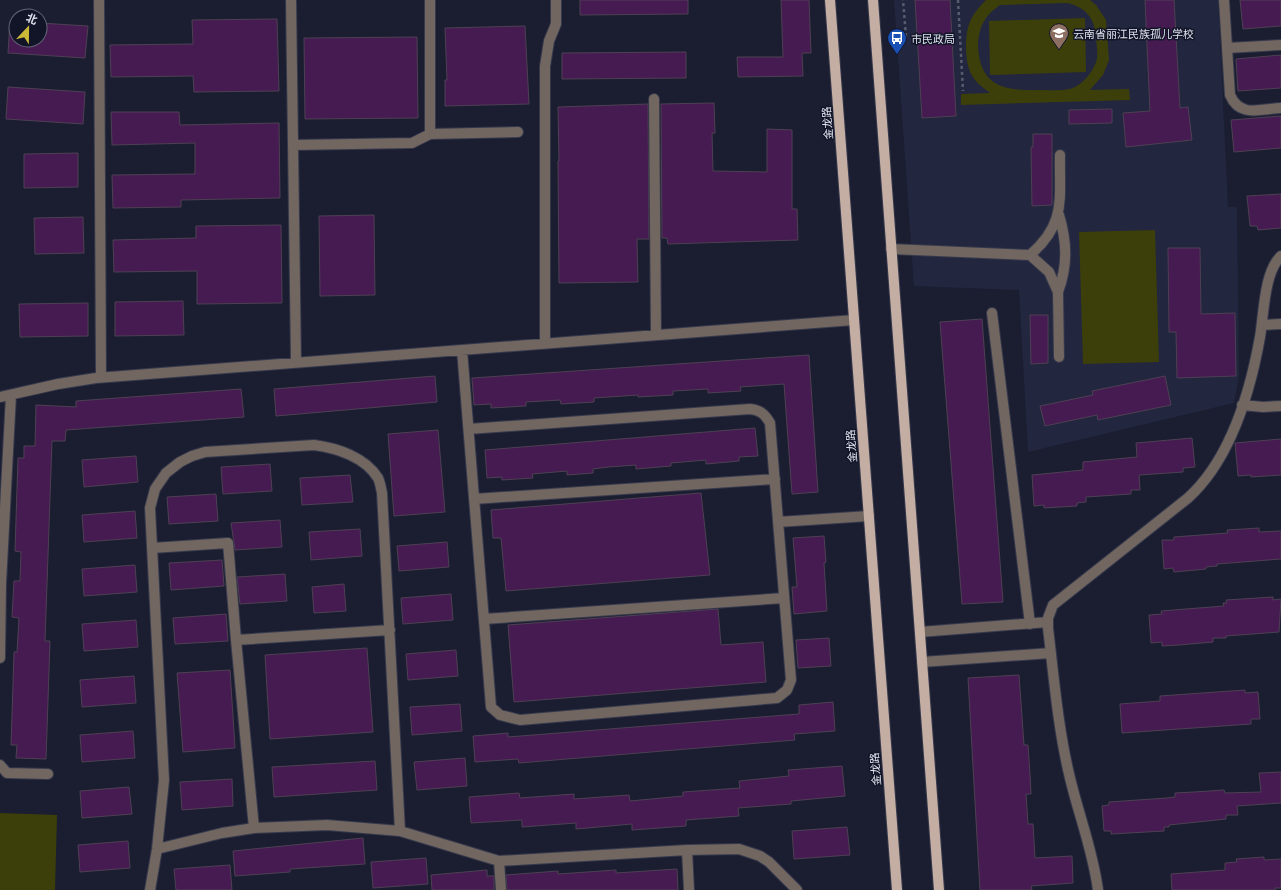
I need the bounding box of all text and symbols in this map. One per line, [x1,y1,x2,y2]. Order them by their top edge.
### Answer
north arrow [8,8,48,48]
text: 北 [24,10,39,26]
school or university icon: 云南省丽江民族孤儿学校 [1048,22,1070,50]
bus stop icon: 市民政局 [886,27,908,55]
place label: 云南省丽江民族孤儿学校 [1073,27,1194,40]
place label: 市民政局 [911,32,955,45]
street label: 金龙路 [819,106,835,140]
street label: 金龙路 [843,429,859,463]
street label: 金龙路 [867,752,883,786]

